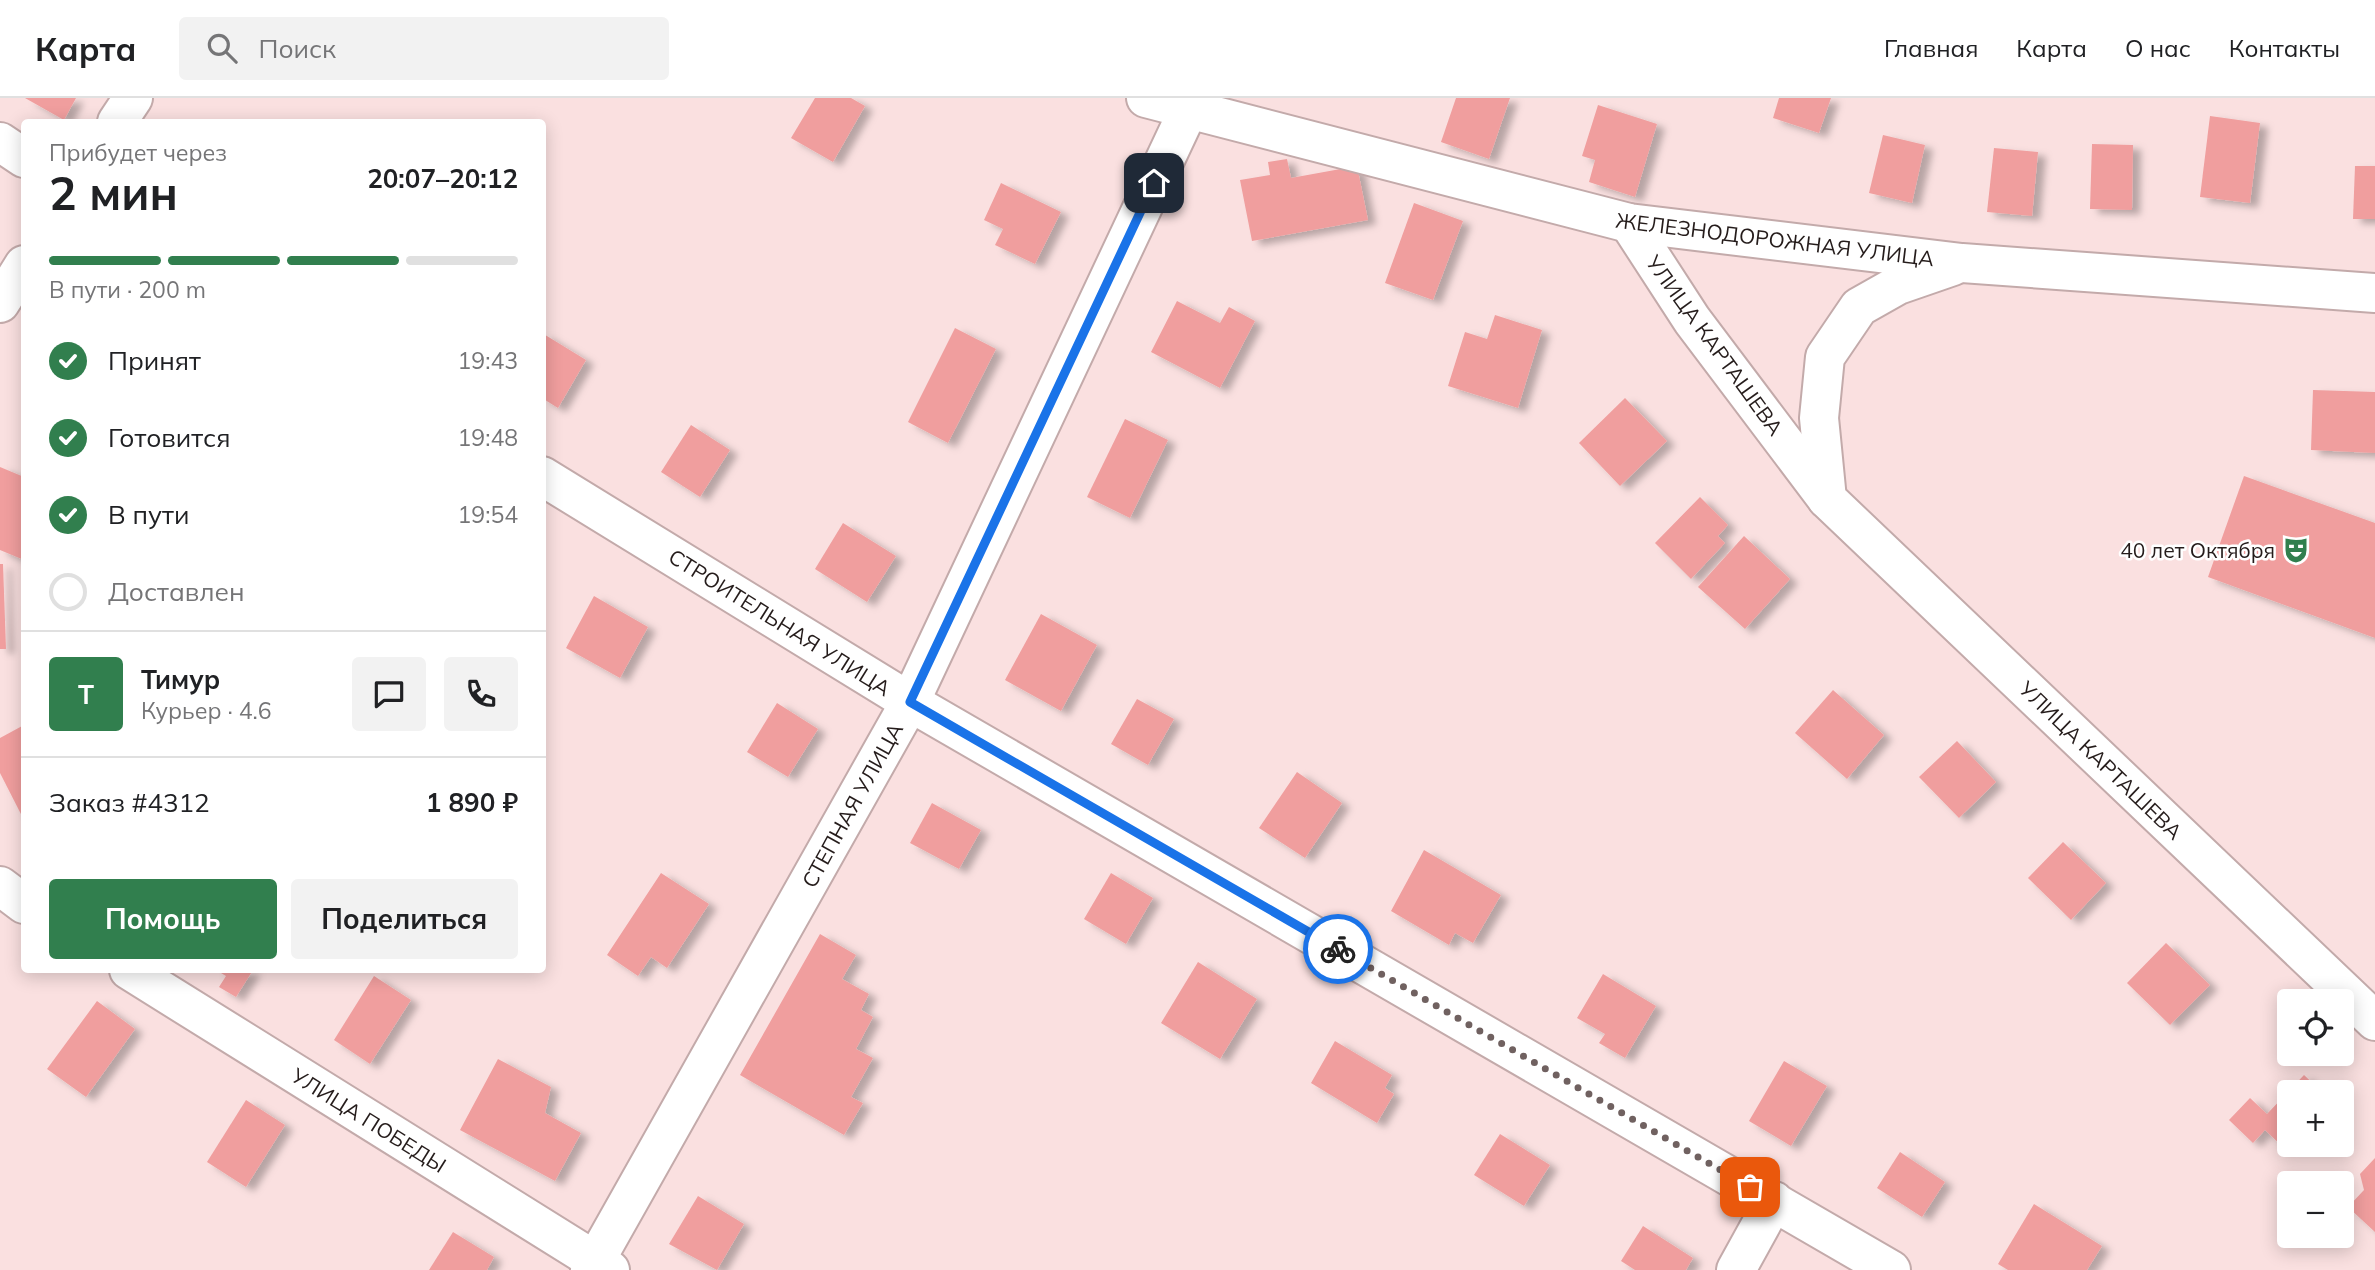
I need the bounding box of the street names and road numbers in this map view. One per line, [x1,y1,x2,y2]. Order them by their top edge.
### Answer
street label: ЖЕЛЕЗНОДОРОЖНАЯ УЛИЦА [1614,207,1936,271]
street label: УЛИЦА КАРТАШЕВА [1640,249,1789,441]
street label: СТРОИТЕЛЬНАЯ УЛИЦА [664,543,896,701]
street label: УЛИЦА КАРТАШЕВА [2013,675,2188,845]
street label: СТЕПНАЯ УЛИЦА [796,717,908,892]
street label: УЛИЦА ПОБЕДЫ [286,1061,451,1178]

